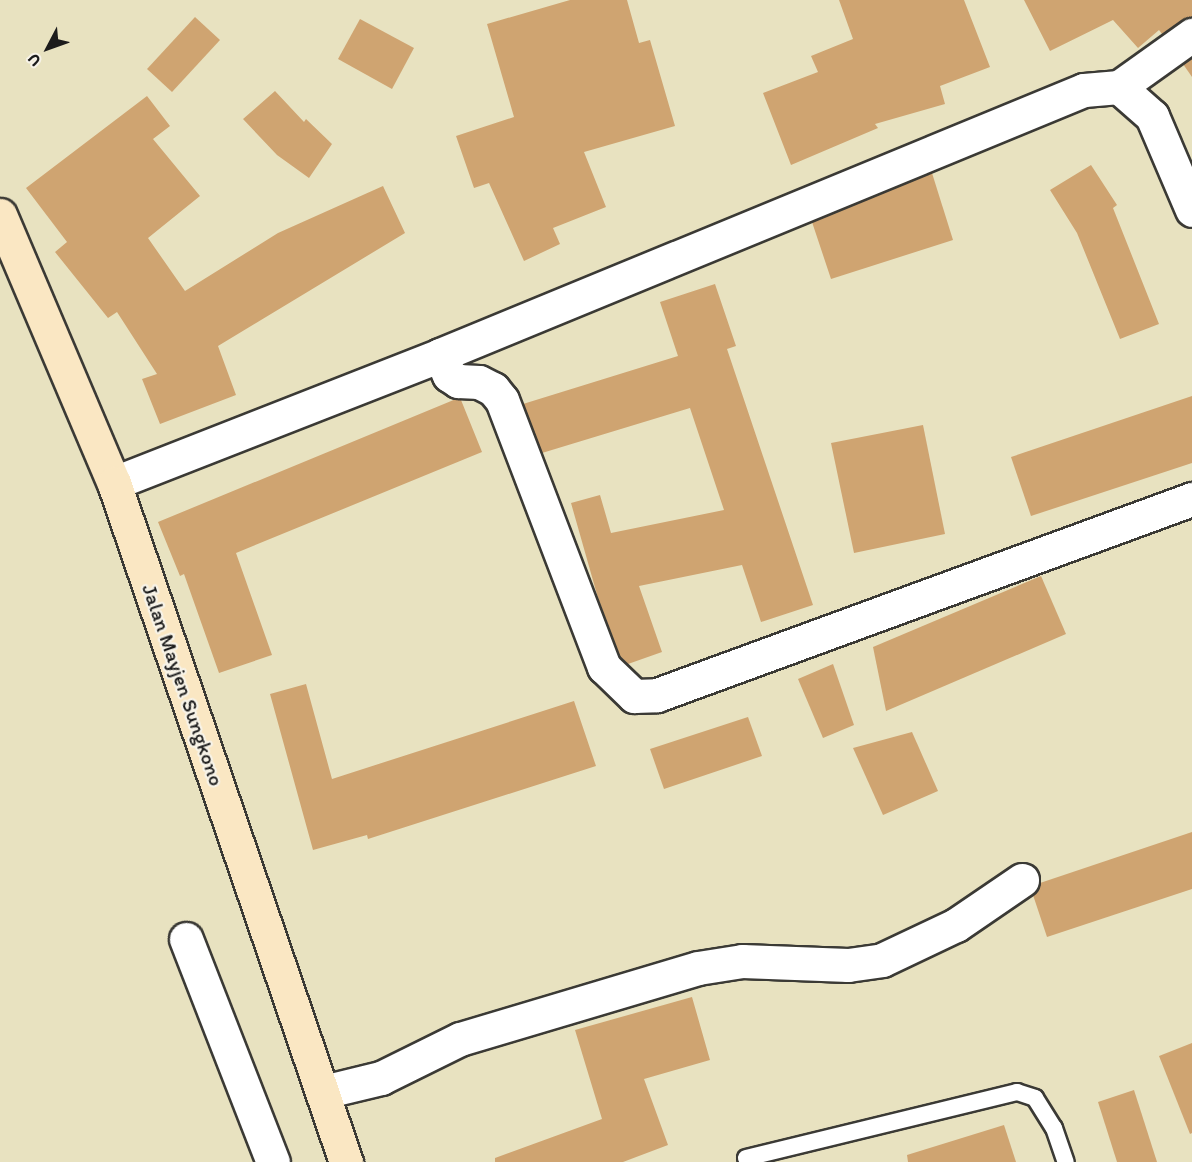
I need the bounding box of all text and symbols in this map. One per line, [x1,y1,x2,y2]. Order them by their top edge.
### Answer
north arrow [18,18,78,78]
text: U [23,50,45,70]
street label: Jalan Mayjen Sungkono [137,581,229,789]

